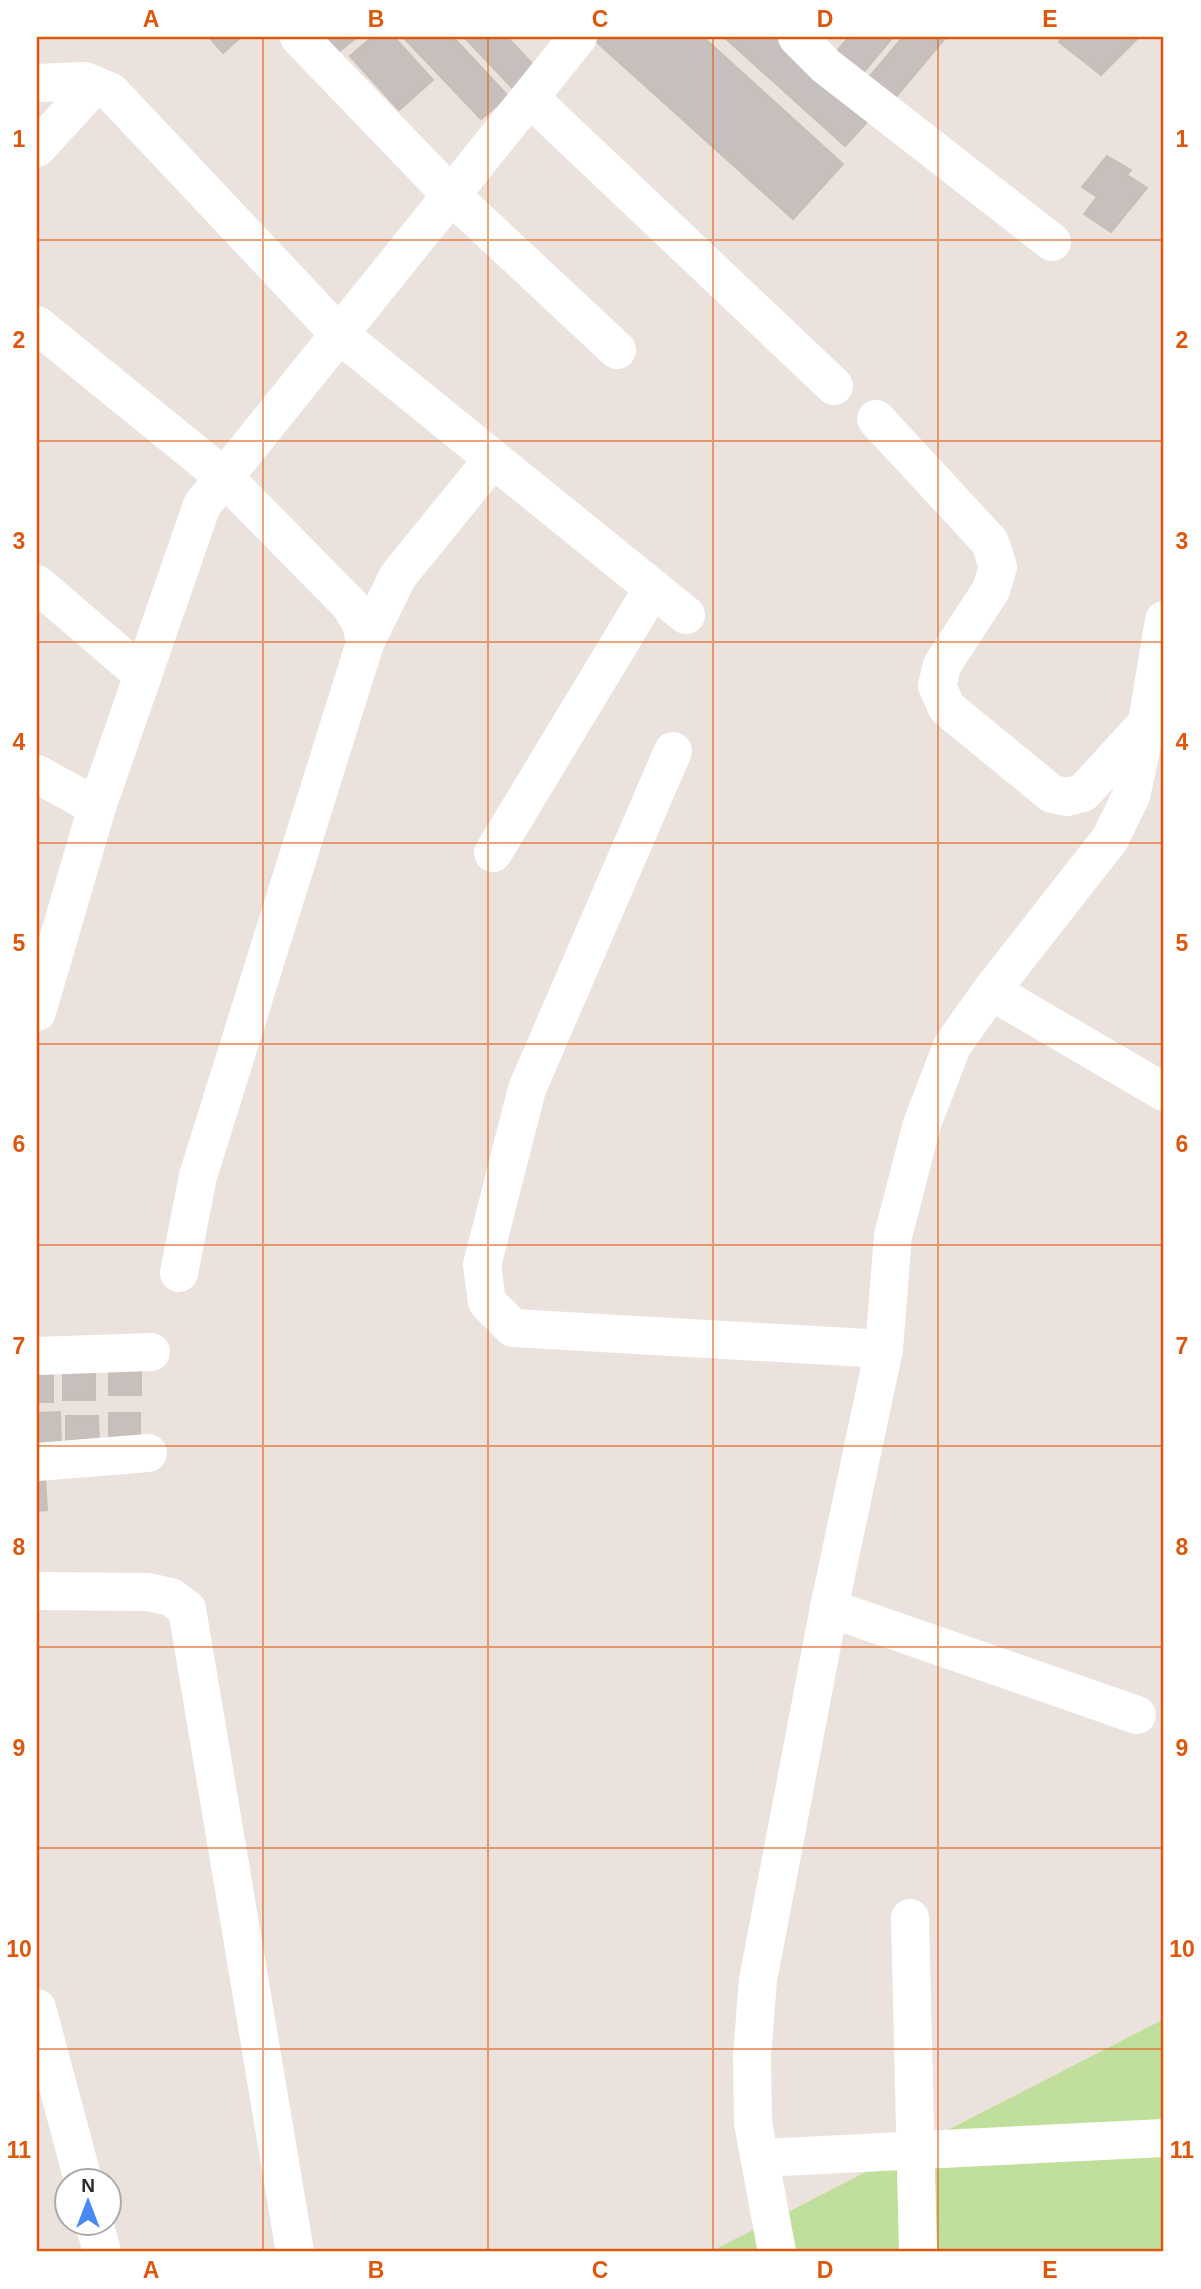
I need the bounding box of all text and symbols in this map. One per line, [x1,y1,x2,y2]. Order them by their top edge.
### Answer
text: A [143,6,159,32]
text: B [368,6,384,32]
text: C [592,6,608,32]
text: D [817,6,833,32]
text: E [1042,6,1058,32]
text: 1 [13,126,26,152]
text: 1 [1176,126,1189,152]
text: 2 [13,327,25,353]
text: 2 [1176,327,1188,353]
text: 3 [13,528,25,554]
text: 3 [1176,528,1188,554]
text: 4 [13,729,26,755]
text: 4 [1176,729,1189,755]
text: 5 [13,930,26,956]
text: 5 [1176,930,1189,956]
text: 6 [13,1131,25,1157]
text: 6 [1176,1131,1188,1157]
text: 7 [13,1333,25,1359]
text: 7 [1176,1333,1188,1359]
text: 8 [13,1534,26,1560]
text: 8 [1176,1534,1189,1560]
text: 9 [13,1735,25,1761]
text: 9 [1176,1735,1188,1761]
text: 10 [6,1936,32,1962]
text: 10 [1169,1936,1195,1962]
text: 11 [7,2137,31,2163]
text: 11 [1170,2137,1194,2163]
north arrow [52,2166,122,2236]
text: N [81,2175,95,2196]
text: A [143,2257,159,2283]
text: B [368,2257,384,2283]
text: C [592,2257,608,2283]
text: D [817,2257,833,2283]
text: E [1042,2257,1058,2283]

